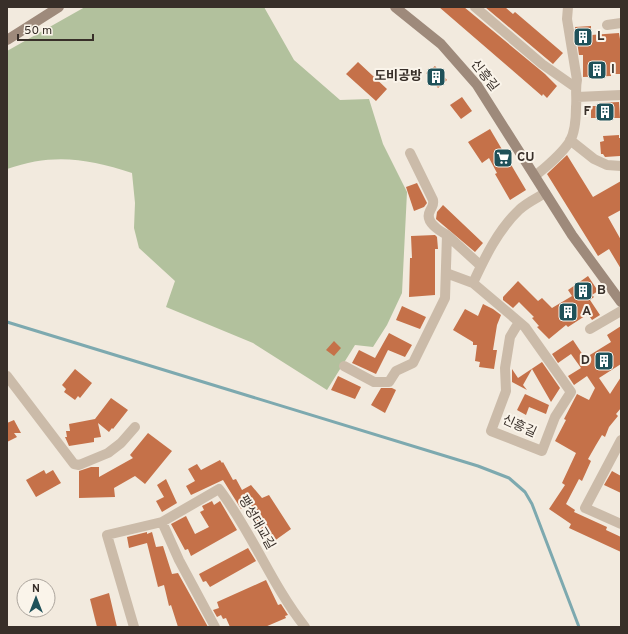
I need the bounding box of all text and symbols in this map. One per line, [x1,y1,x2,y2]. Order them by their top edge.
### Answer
scale bar [18,16,93,42]
text: 50 m [24,23,52,39]
building icon: L [572,26,594,48]
place label: L [597,29,605,45]
street label: 신흥길 [467,57,501,95]
building icon: I [586,59,608,81]
place label: I [611,62,615,78]
building icon: 도비공방 [425,66,447,88]
place label: 도비공방 [374,69,422,85]
building icon: F [594,101,616,123]
place label: F [584,104,592,120]
supermarket icon: CU [492,147,514,169]
place label: CU [517,150,535,166]
building icon: B [572,280,594,302]
place label: B [597,283,606,299]
building icon: A [557,301,579,323]
place label: A [582,304,591,320]
building icon: D [593,350,615,372]
place label: D [581,353,590,369]
street label: 신흥길 [499,412,539,442]
street label: 팽성대교길 [234,493,278,553]
north arrow [16,578,56,618]
text: N [32,582,40,596]

